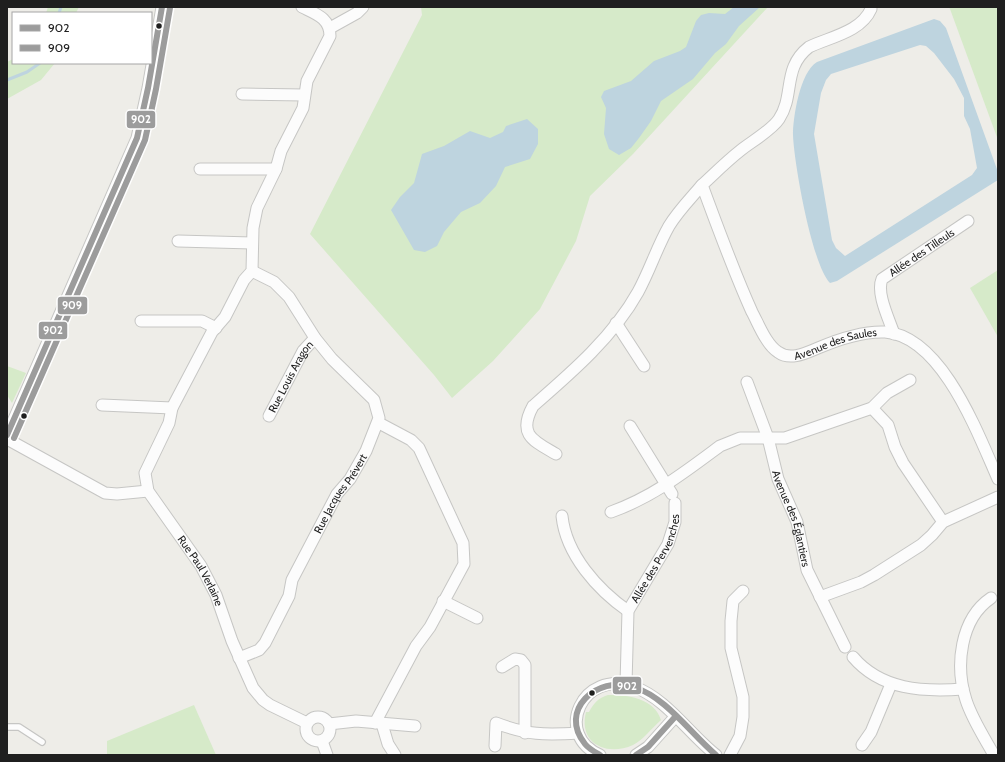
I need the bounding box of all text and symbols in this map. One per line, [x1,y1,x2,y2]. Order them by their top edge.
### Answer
legend [12,12,152,64]
text: 902 [48,20,69,35]
unlabelled marker [154,21,164,31]
text: 909 [48,40,70,55]
line badge: 902 [126,110,156,129]
text: 902 [131,112,151,126]
street label: Allée des Tilleuls [886,225,957,279]
line badge: 909 [57,296,88,315]
text: 909 [62,298,82,312]
line badge: 902 [38,321,68,340]
text: 902 [43,323,63,337]
street label: Avenue des Saules [793,325,878,363]
street label: Rue Louis Aragon [265,338,316,415]
unlabelled marker [19,411,29,421]
street label: Rue Jacques Prévert [311,451,370,536]
street label: Avenue des Églantiers [769,469,813,569]
street label: Allée des Pervenches [628,514,682,605]
street label: Rue Paul Verlaine [175,533,226,608]
line badge: 902 [612,676,642,695]
text: 902 [617,679,637,693]
unlabelled marker [587,688,597,698]

